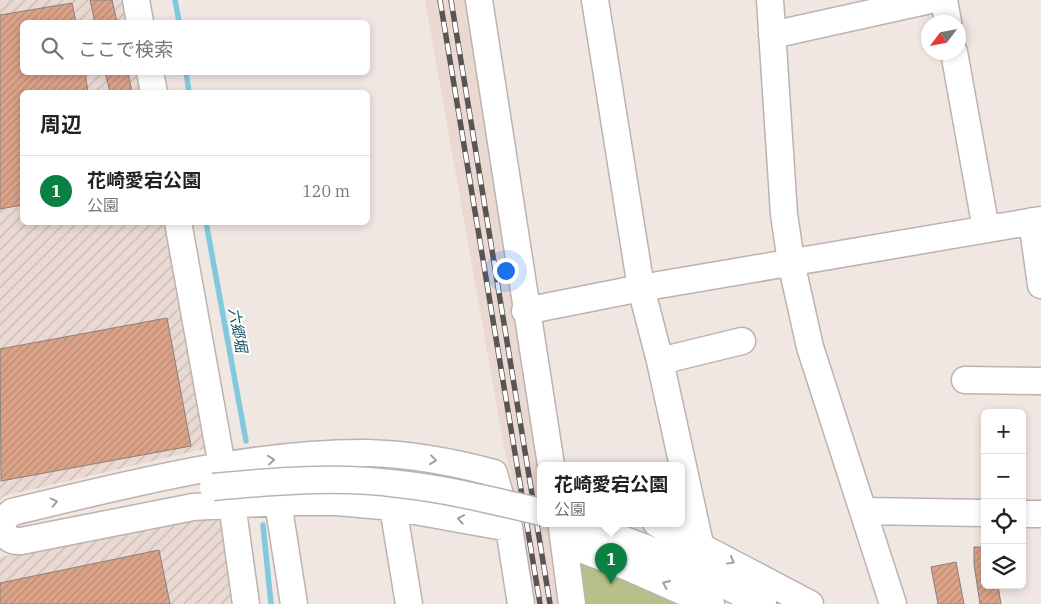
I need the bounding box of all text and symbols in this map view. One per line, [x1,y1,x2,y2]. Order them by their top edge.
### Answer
north arrow [921,15,966,60]
search box [20,20,370,75]
icon: search [38,34,66,62]
text: ここで検索 [78,37,173,61]
text: 周辺 [40,110,82,138]
text: 花崎愛宕公園 [87,168,201,192]
text: 1 [51,181,61,201]
text: 120 m [302,181,350,201]
text: 公園 [87,195,119,215]
your location [493,258,519,284]
water label: 六郷堀 [225,306,252,356]
map controls [981,409,1026,589]
button: + [981,409,1026,454]
one-way arrow [428,454,437,464]
button: − [981,454,1026,499]
one-way arrow [267,455,275,466]
popup [537,462,685,527]
text: 花崎愛宕公園 [554,472,668,496]
one-way arrow [49,497,58,508]
text: 公園 [554,499,586,519]
button: locate [981,499,1026,544]
one-way arrow [457,514,465,524]
pin: 1 [595,543,627,584]
button: layers [981,544,1026,589]
one-way arrow [725,555,734,565]
one-way arrow [662,580,671,590]

